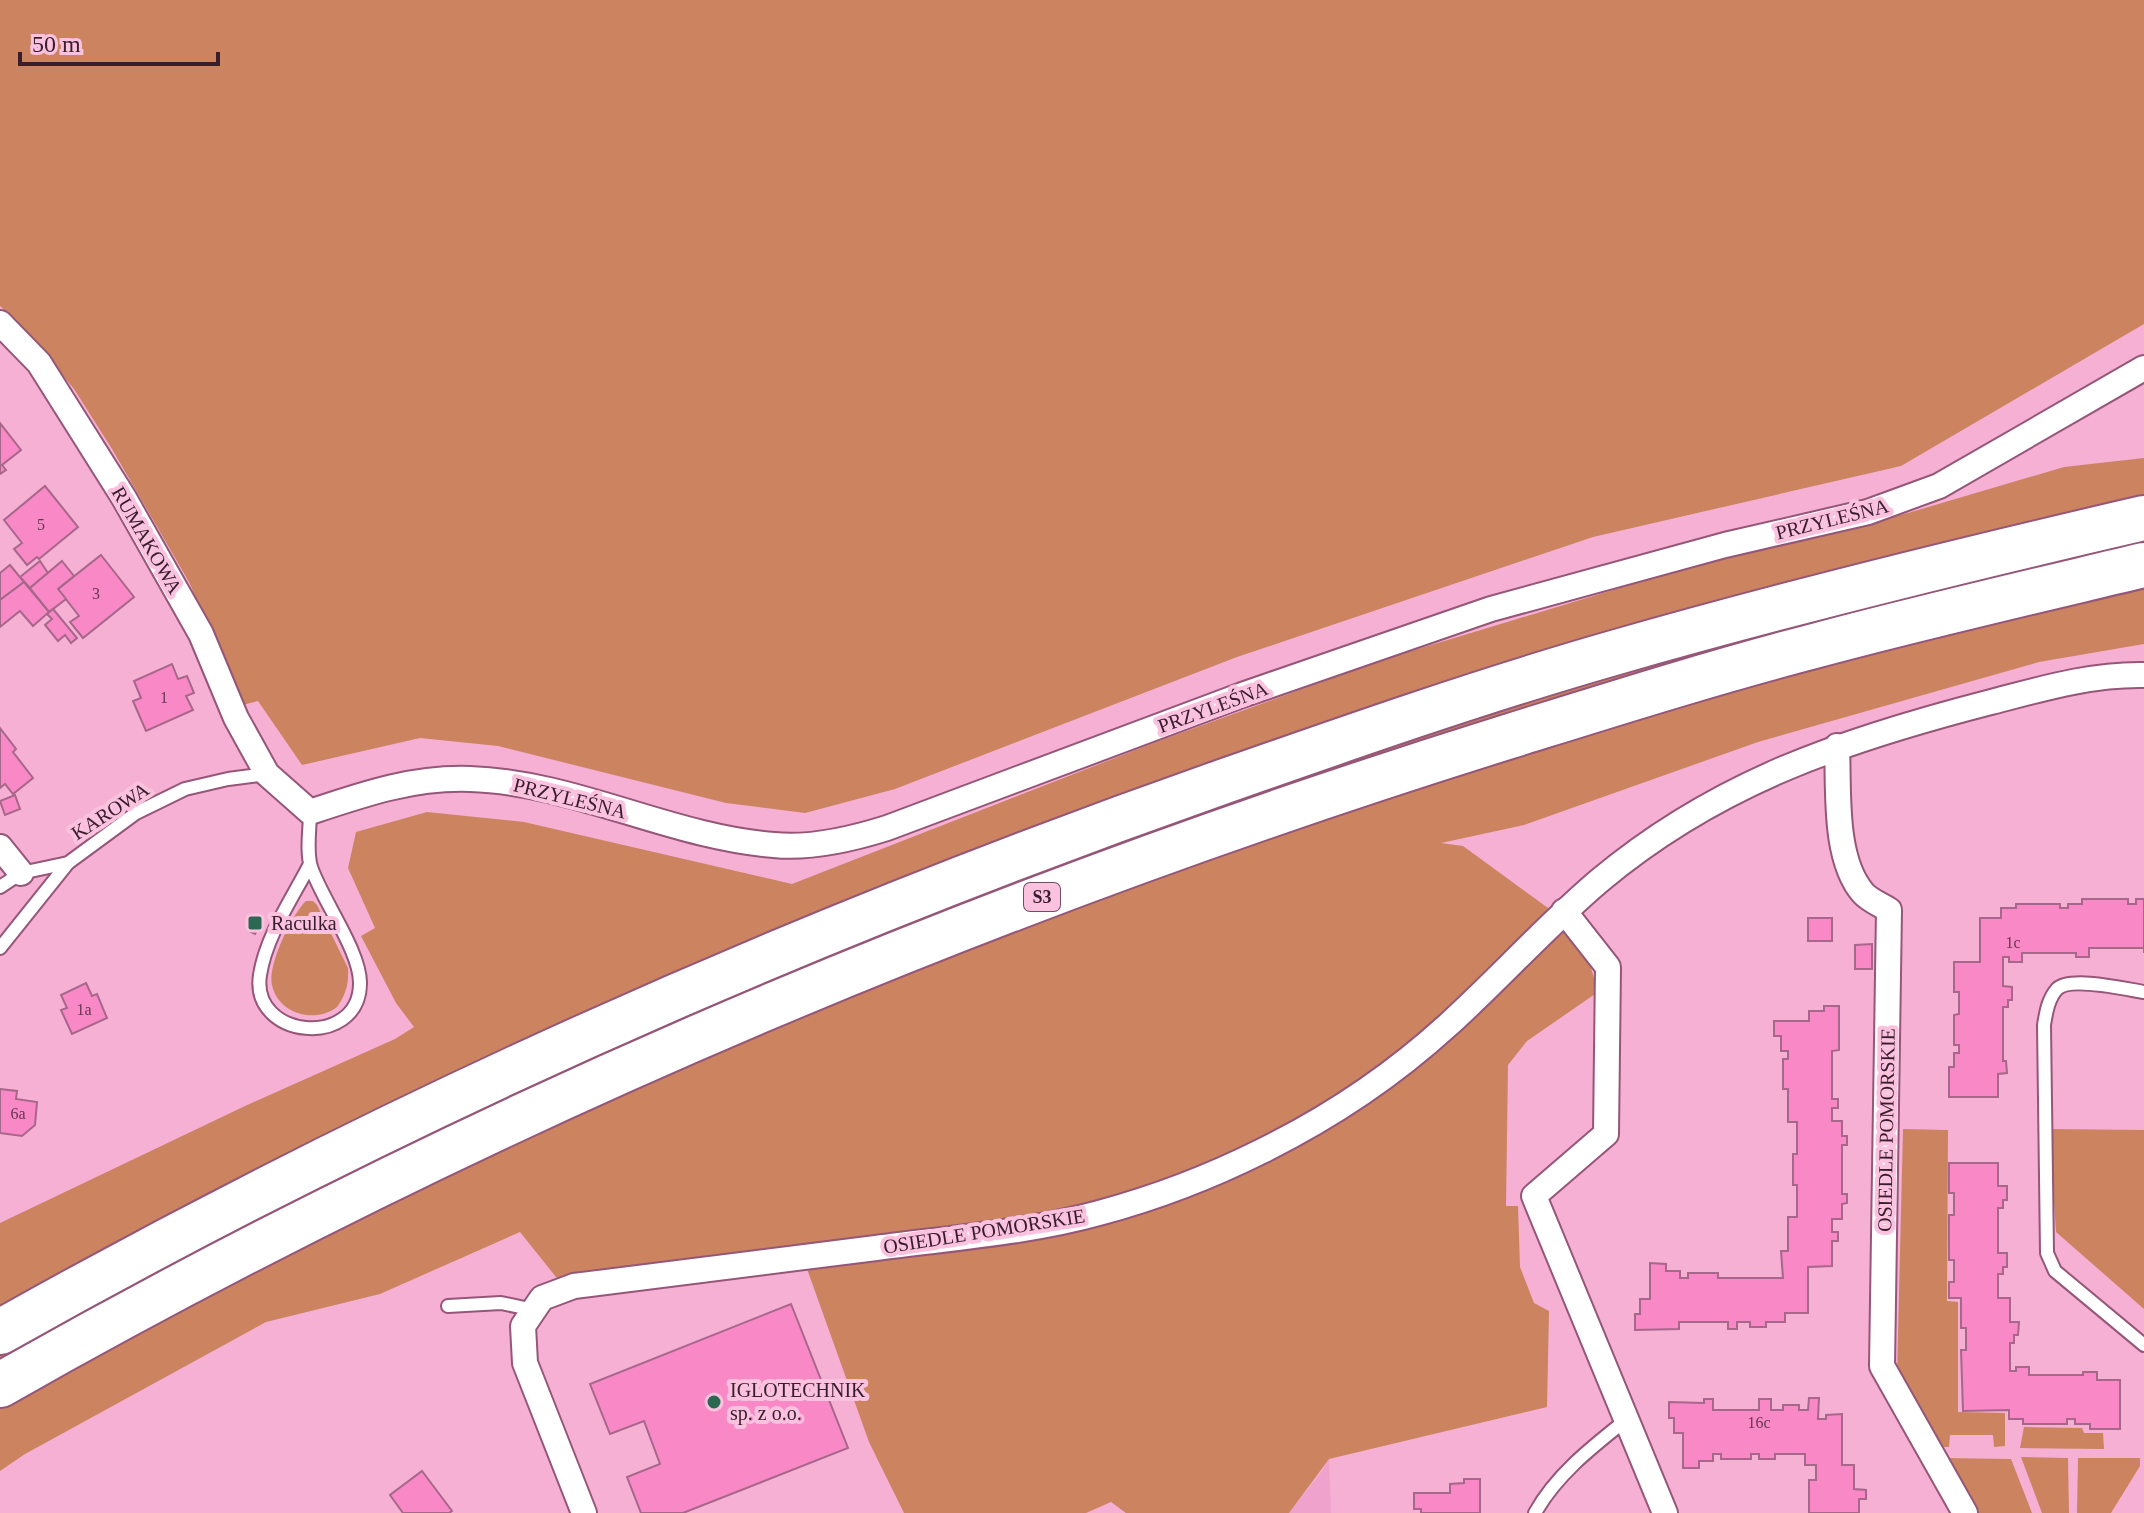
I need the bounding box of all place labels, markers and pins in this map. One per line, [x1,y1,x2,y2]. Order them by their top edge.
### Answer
place label: Raculka [271,912,337,934]
marker: Raculka [246,914,264,932]
place label: IGLOTECHNIK sp. z o.o. [730,1379,866,1425]
marker: IGLOTECHNIK sp. z o.o. [705,1393,723,1411]

